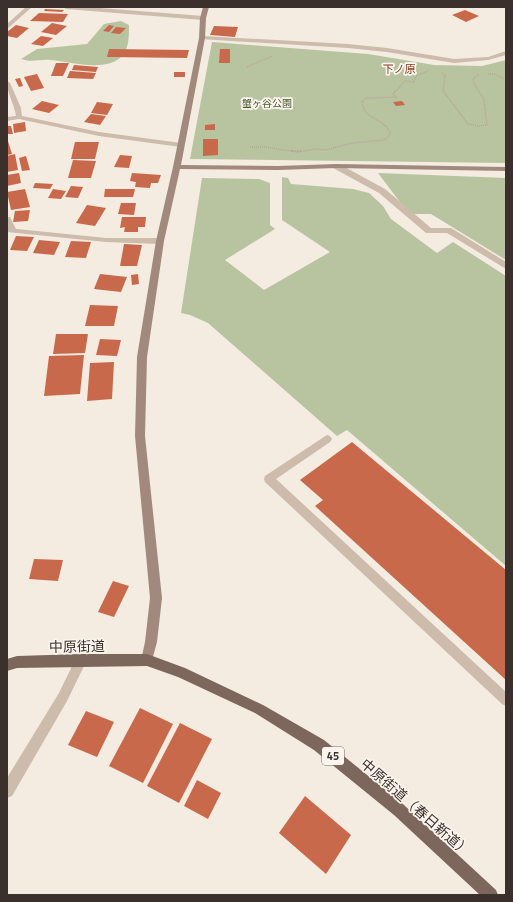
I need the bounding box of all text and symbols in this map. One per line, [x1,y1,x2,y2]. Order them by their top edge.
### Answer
district label: 下ノ原 [383,61,416,77]
park label: 蟹ヶ谷公園 [242,96,292,111]
street label: 中原街道 [49,635,105,657]
road number: 45 [322,747,344,765]
street label: 中原街道（春日新道） [356,753,476,861]

